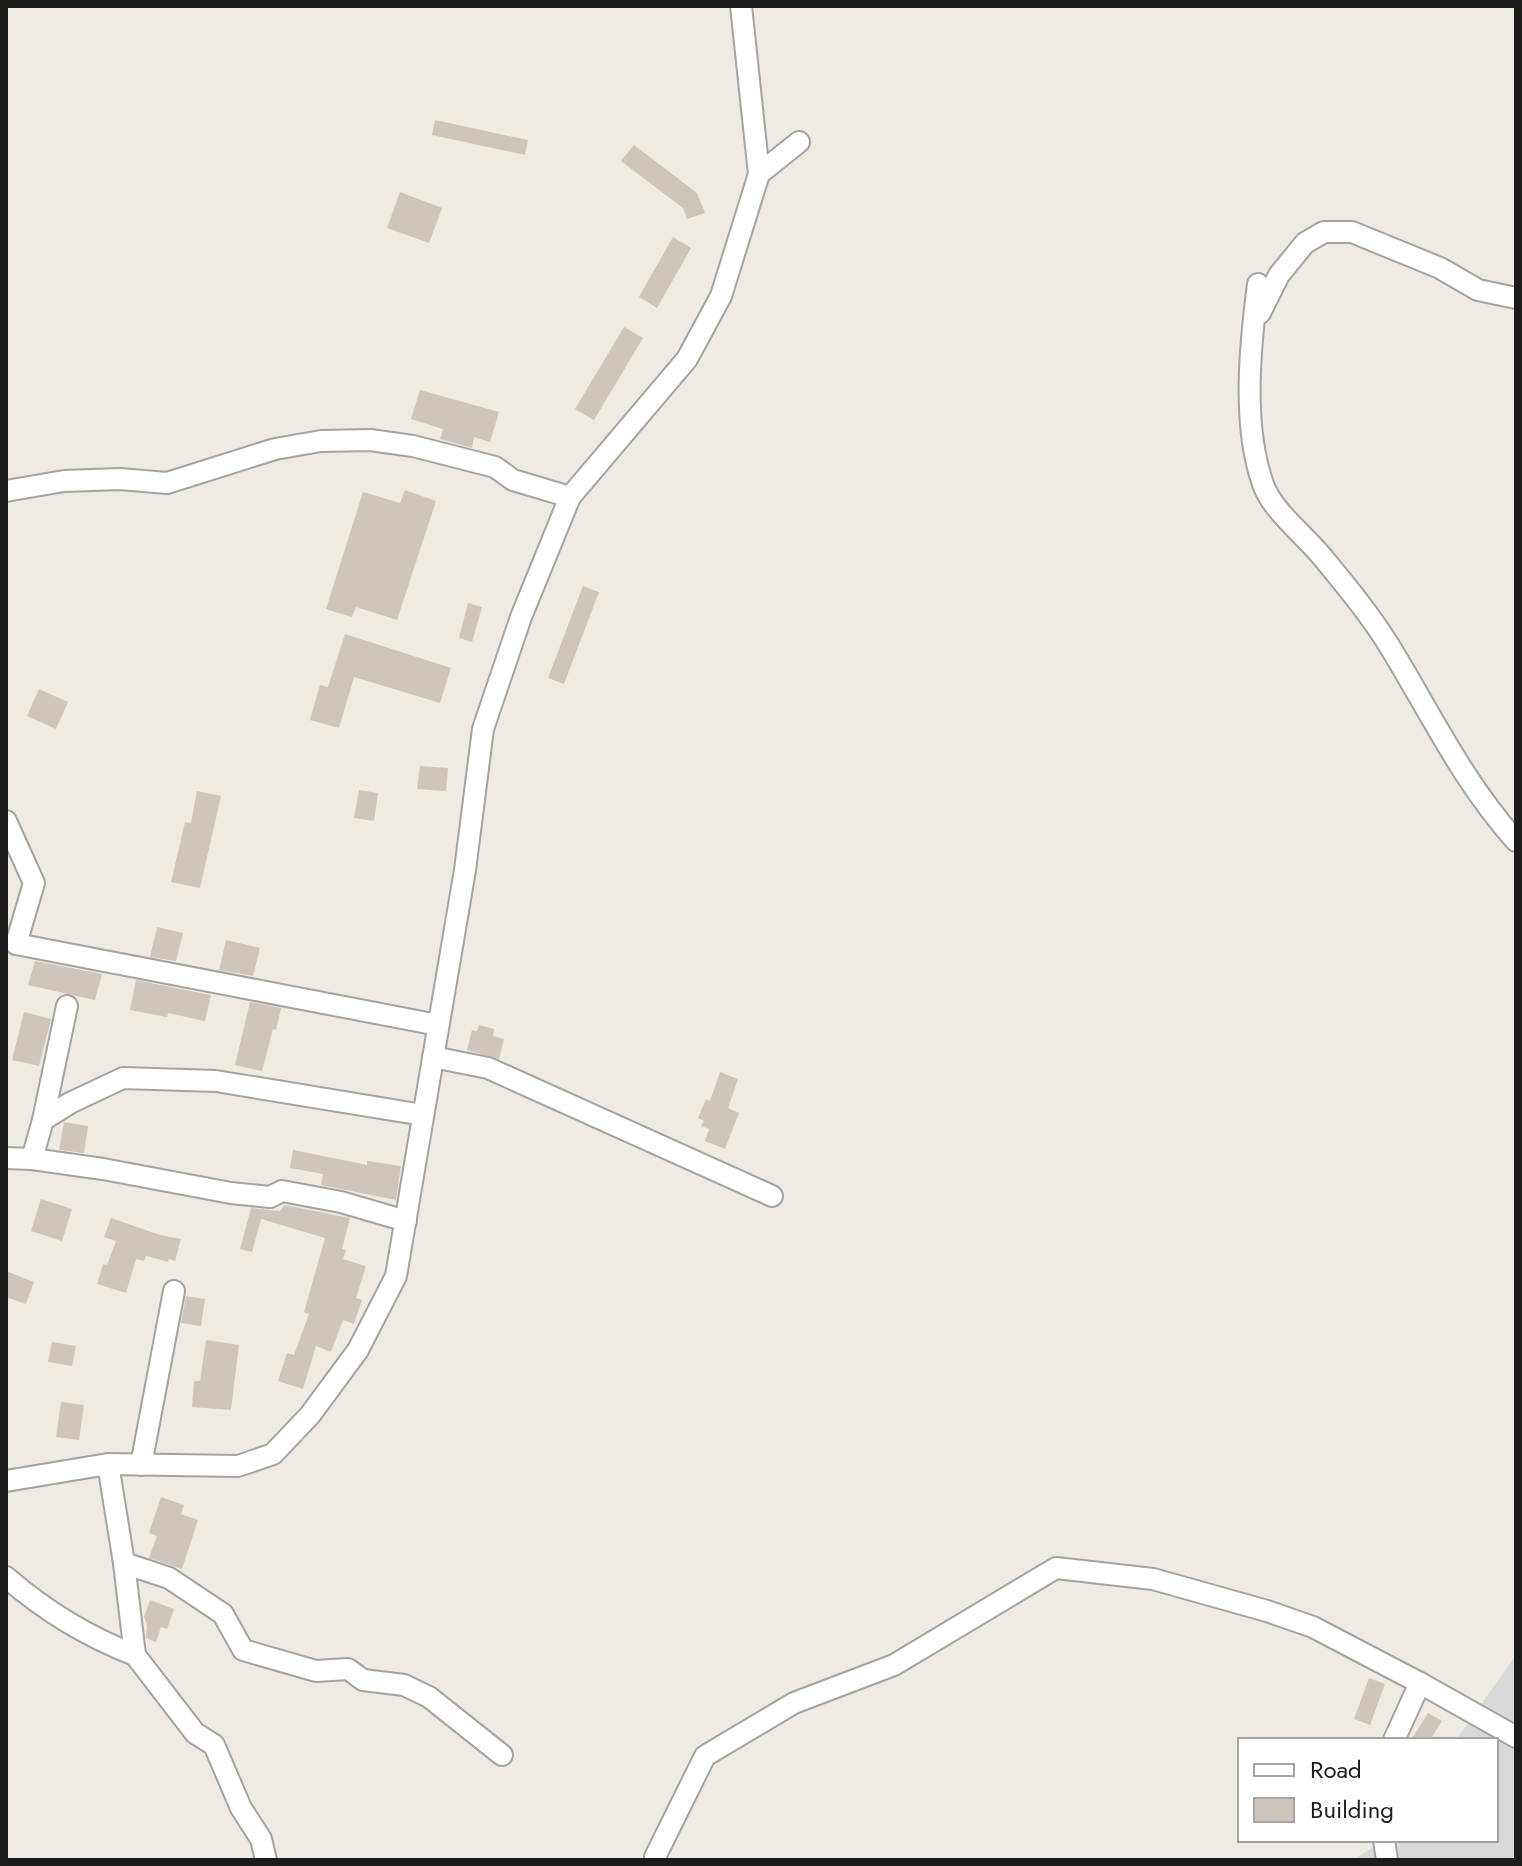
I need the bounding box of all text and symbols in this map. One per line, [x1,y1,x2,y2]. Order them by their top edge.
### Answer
legend [1238,1738,1498,1842]
text: Road [1310,1752,1362,1787]
text: Building [1310,1792,1394,1827]

